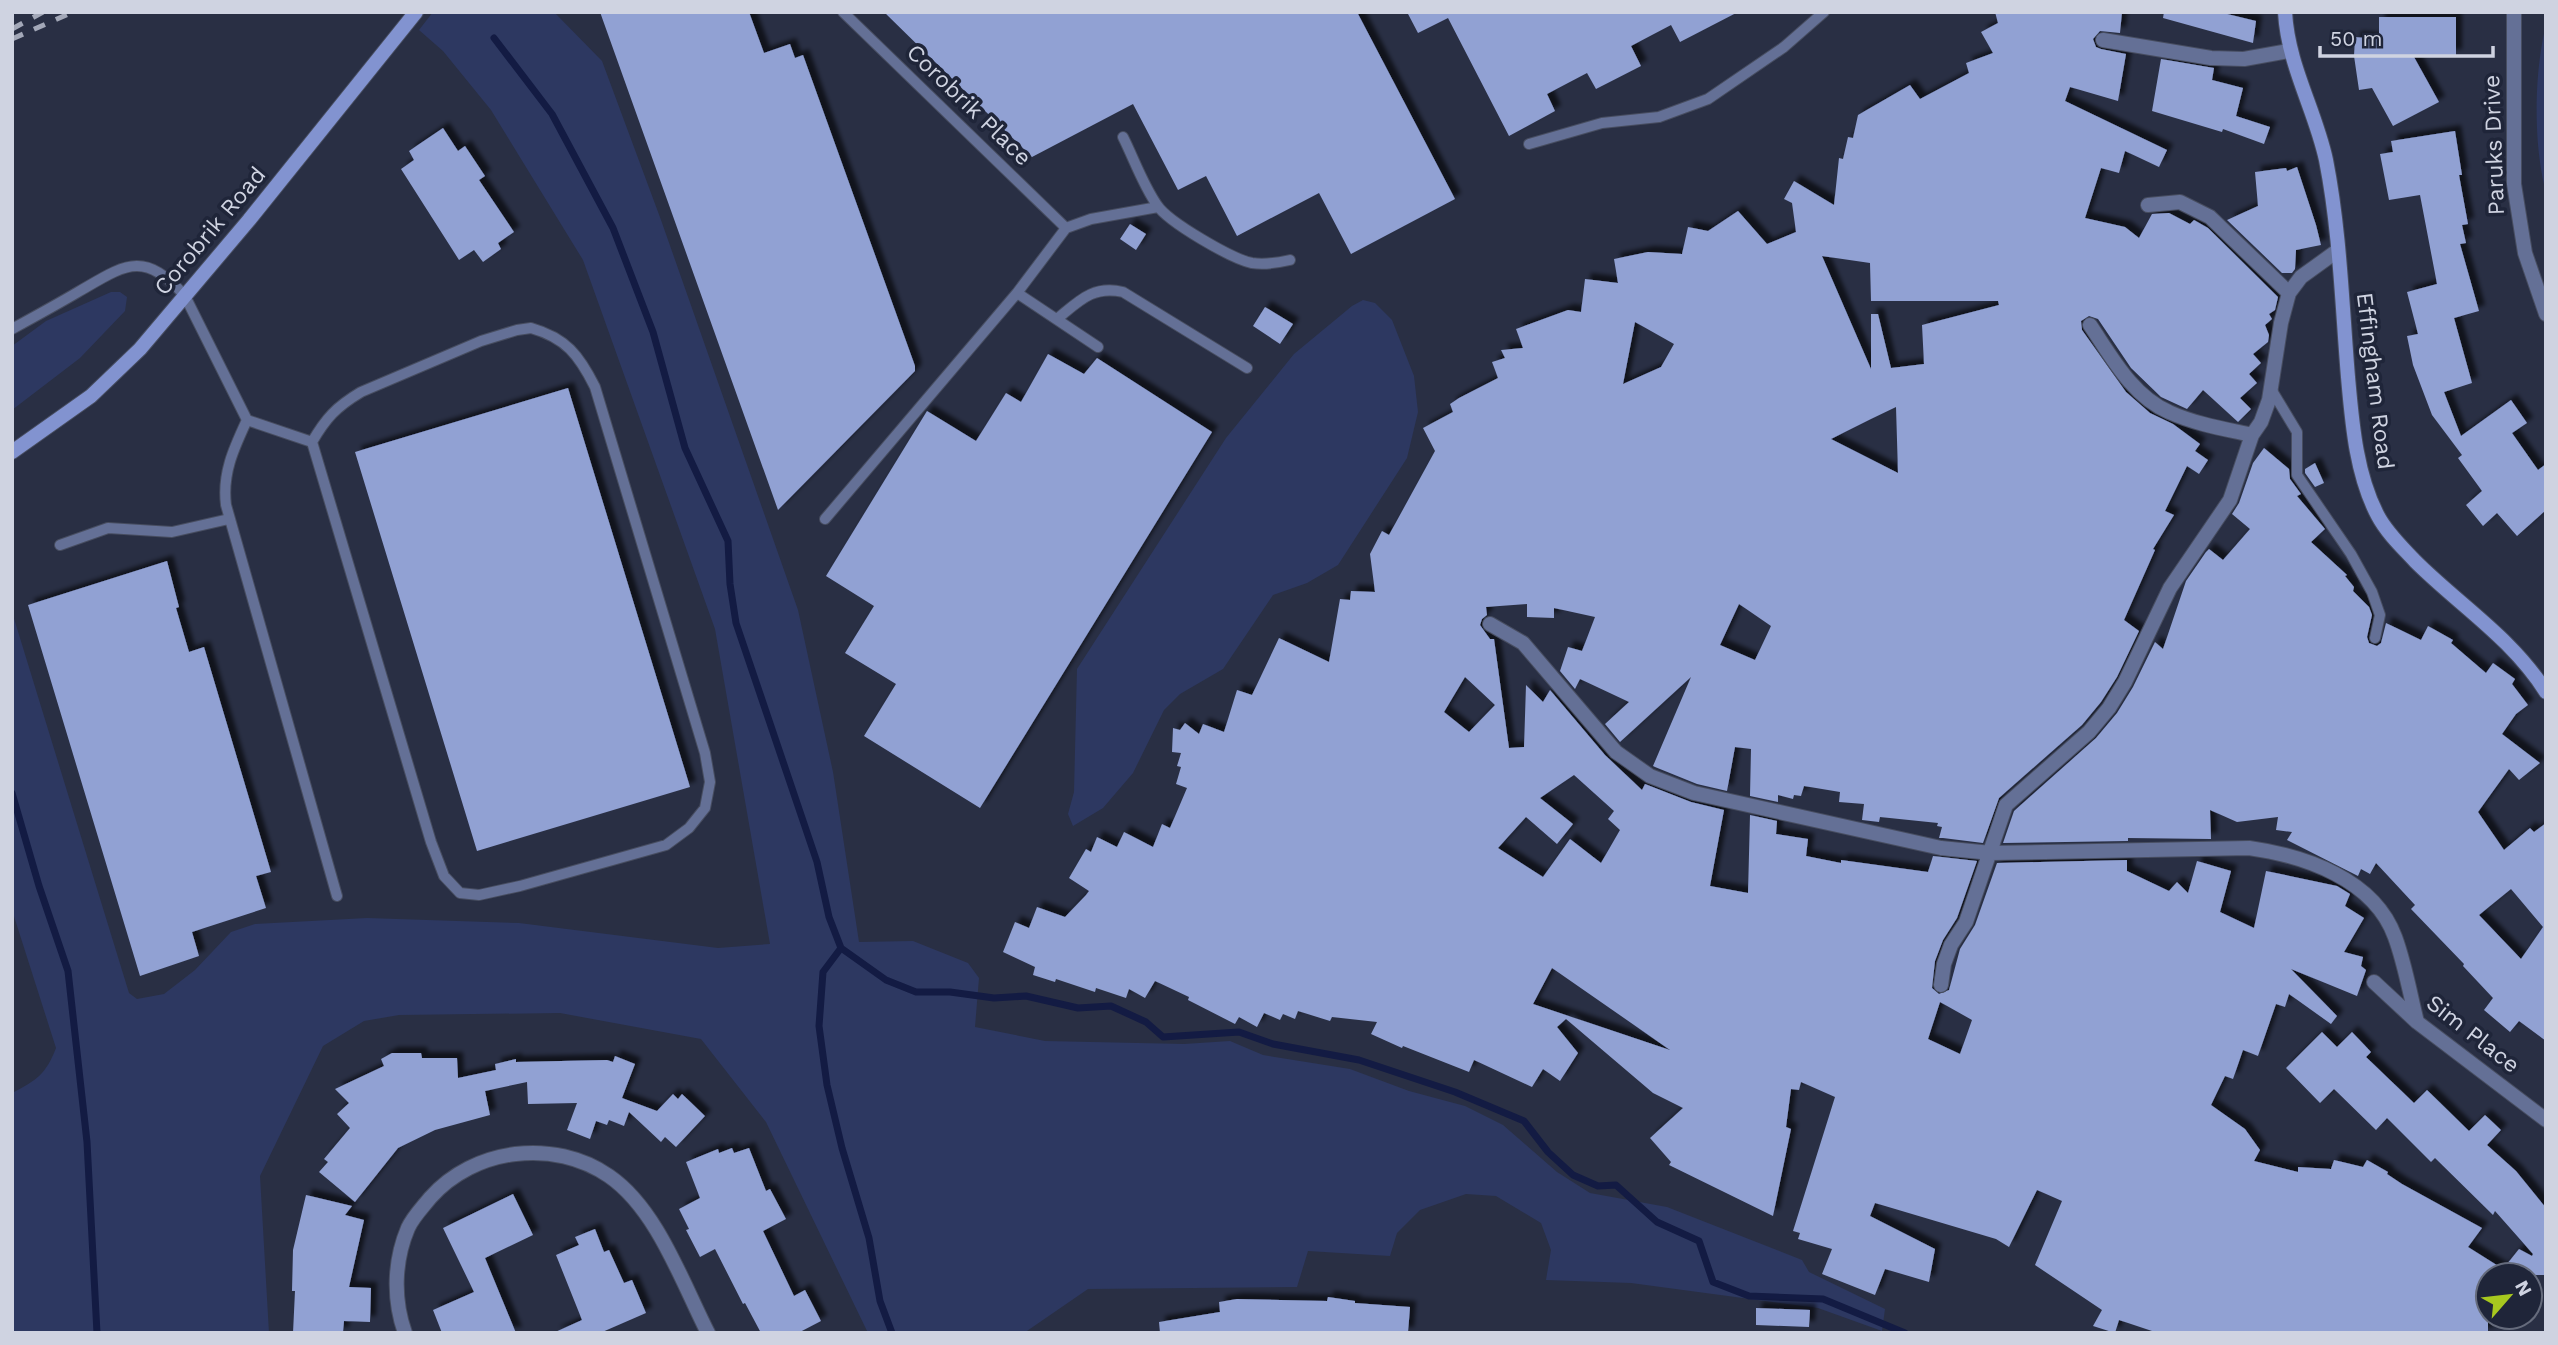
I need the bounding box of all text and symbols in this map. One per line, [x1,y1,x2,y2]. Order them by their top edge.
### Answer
scale bar [2320,14,2493,58]
text: 50 m [2330,26,2382,51]
street label: Corobrik Place [901,39,1037,171]
street label: Paruks Drive [2478,74,2510,216]
street label: Corobrik Road [149,161,271,301]
street label: Effingham Road [2351,291,2399,471]
street label: Sim Place [2421,989,2525,1079]
north arrow [2474,1261,2544,1331]
text: N [2510,1277,2537,1300]

